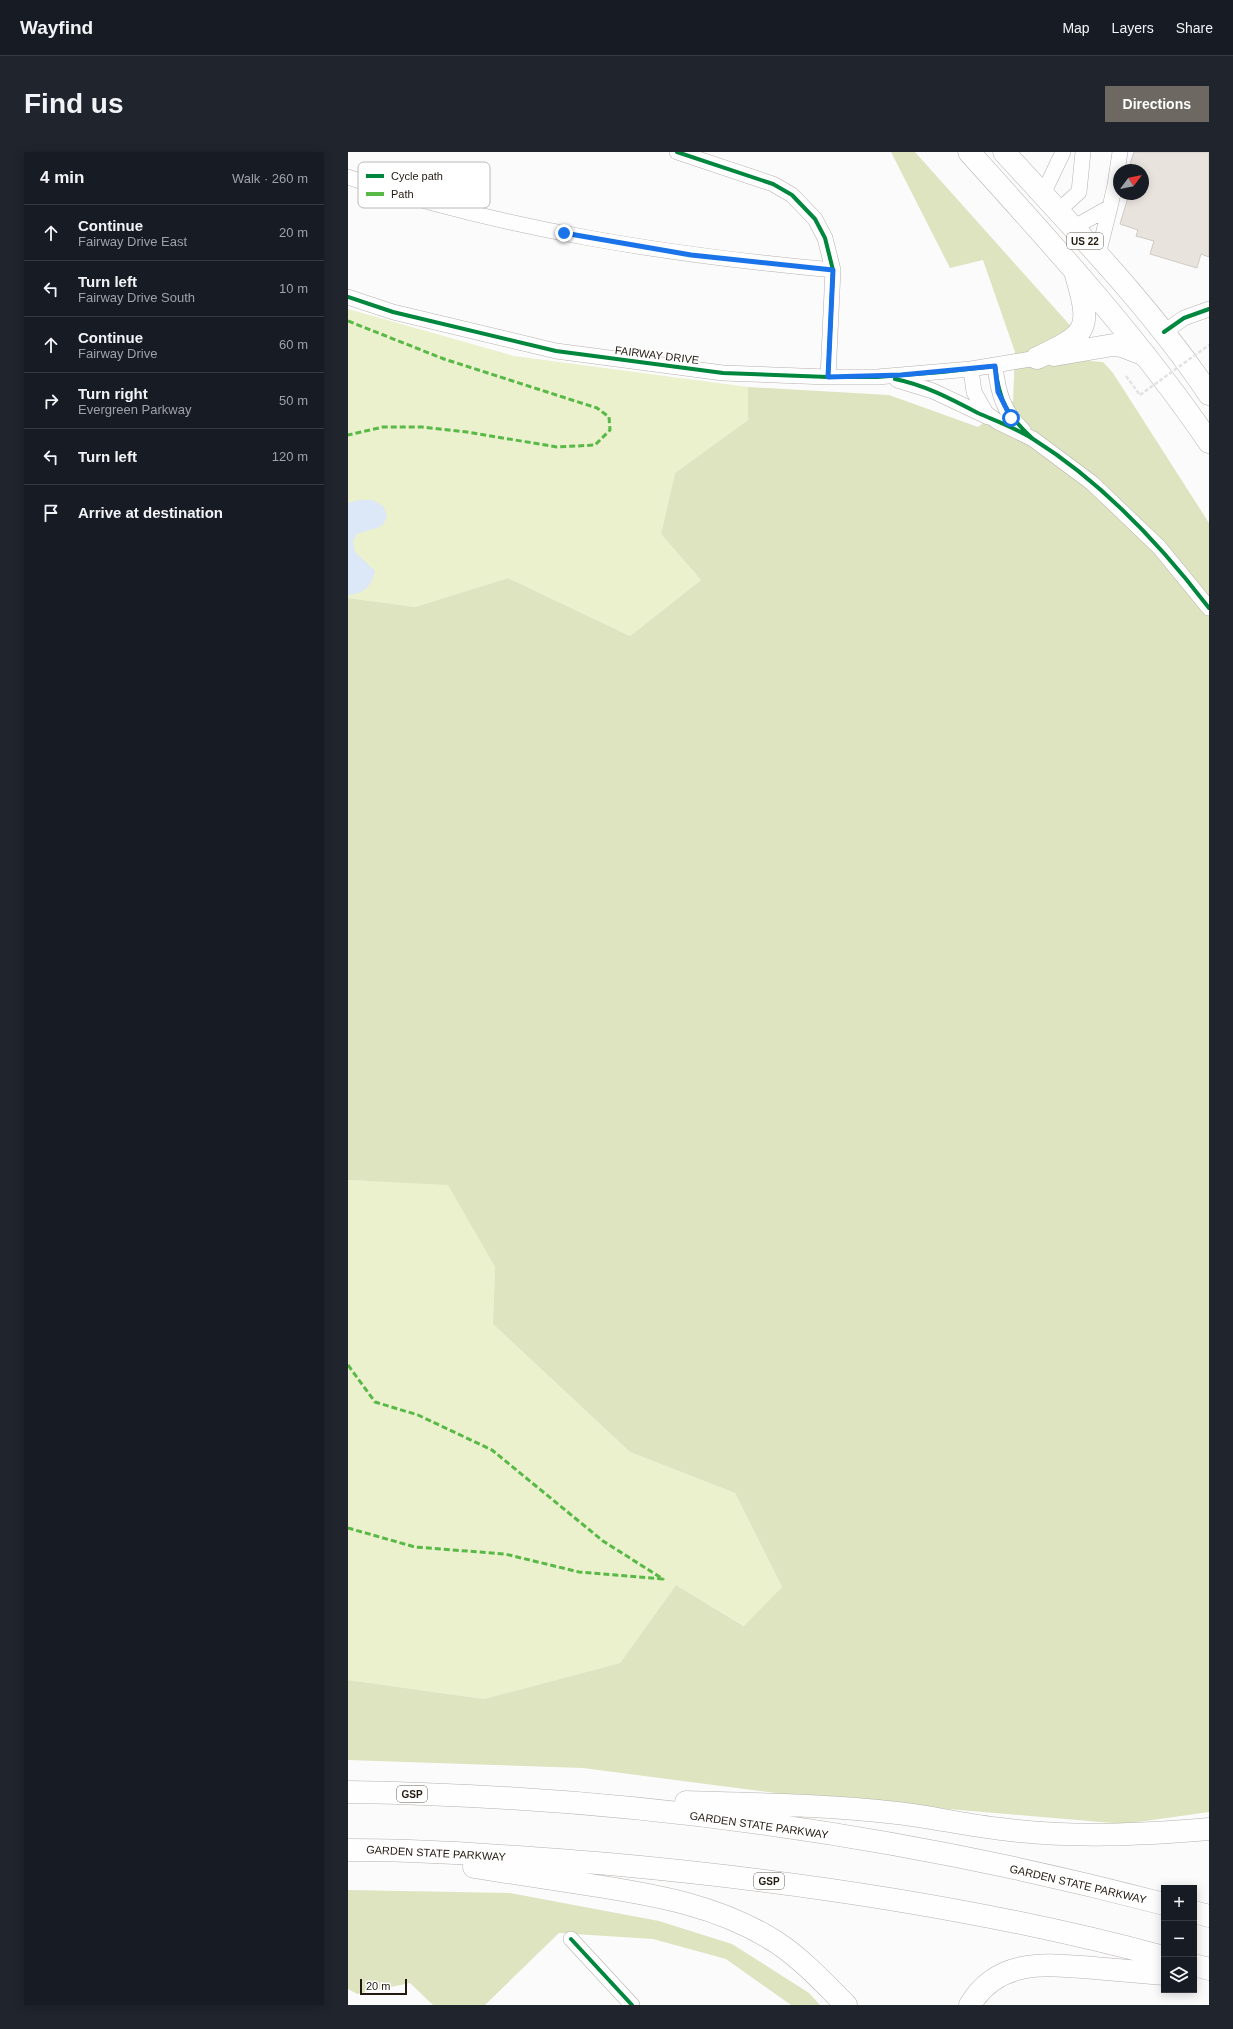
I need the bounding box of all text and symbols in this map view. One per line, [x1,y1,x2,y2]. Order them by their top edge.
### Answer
text: Wayfind [20,17,93,38]
text: Map [1062,20,1090,36]
text: Layers [1112,20,1154,36]
text: Share [1176,20,1213,36]
button: Directions [1105,86,1209,122]
text: Find us [24,88,124,119]
legend [358,162,490,208]
north arrow [1113,164,1149,200]
text: 4 min [40,168,84,187]
text: Cycle path [391,170,443,182]
text: Walk · 260 m [232,171,308,186]
text: Path [391,188,414,200]
text: Continue [78,217,143,234]
icon: ahead [40,222,62,244]
route end [555,224,573,242]
text: 20 m [279,225,308,240]
road number: US 22 [1067,233,1103,249]
text: Fairway Drive East [78,234,187,249]
text: Turn left [78,273,137,290]
icon: left [40,278,62,300]
text: 10 m [279,281,308,296]
text: Fairway Drive South [78,290,195,305]
text: Continue [78,329,143,346]
icon: ahead [40,334,62,356]
text: 60 m [279,337,308,352]
street label: FAIRWAY DRIVE [614,344,700,366]
text: Fairway Drive [78,346,157,361]
text: Turn right [78,385,148,402]
icon: right [40,390,62,412]
text: 50 m [279,393,308,408]
text: Evergreen Parkway [78,402,191,417]
route start [1002,409,1020,427]
icon: left [40,446,62,468]
text: Turn left [78,448,137,465]
text: 120 m [272,449,308,464]
icon: arrive [40,502,62,524]
text: Arrive at destination [78,504,223,521]
road number: GSP [397,1786,427,1802]
street label: GARDEN STATE PARKWAY [689,1809,830,1841]
street label: GARDEN STATE PARKWAY [366,1843,507,1863]
street label: GARDEN STATE PARKWAY [1008,1862,1148,1906]
road number: GSP [754,1873,784,1889]
map controls [1161,1885,1197,1993]
button: + [1161,1885,1197,1921]
button: − [1161,1921,1197,1957]
button: layers [1161,1957,1197,1993]
scale bar [360,1977,407,1996]
text: 20 m [366,1980,390,1992]

